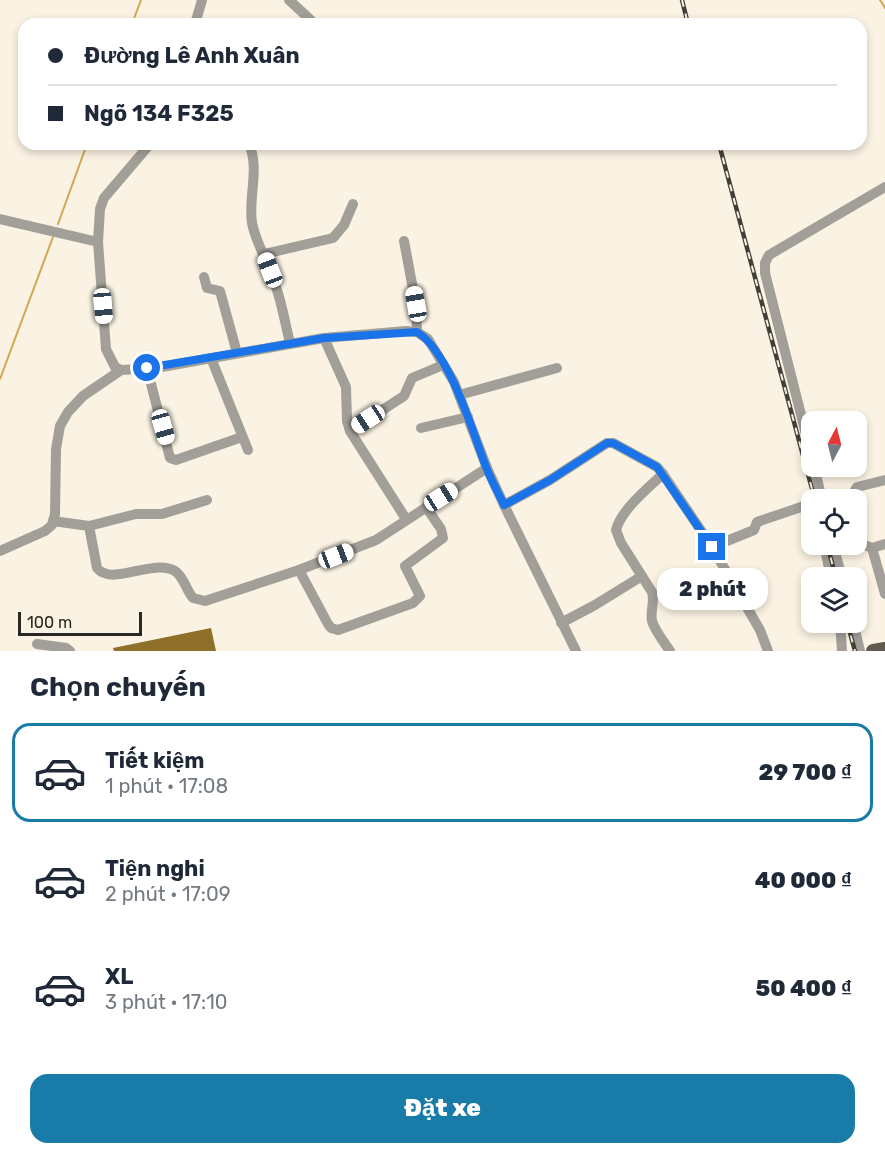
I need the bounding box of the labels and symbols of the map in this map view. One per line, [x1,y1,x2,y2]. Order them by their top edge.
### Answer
car [255,250,285,290]
car [404,285,428,323]
car [92,287,114,325]
route start [133,354,160,381]
car [348,402,388,436]
car [149,407,177,447]
north arrow [801,411,867,477]
car [421,480,461,514]
route end [698,533,725,560]
car [316,541,356,571]
callout: 2 phút [656,568,768,610]
scale bar [18,609,142,636]

